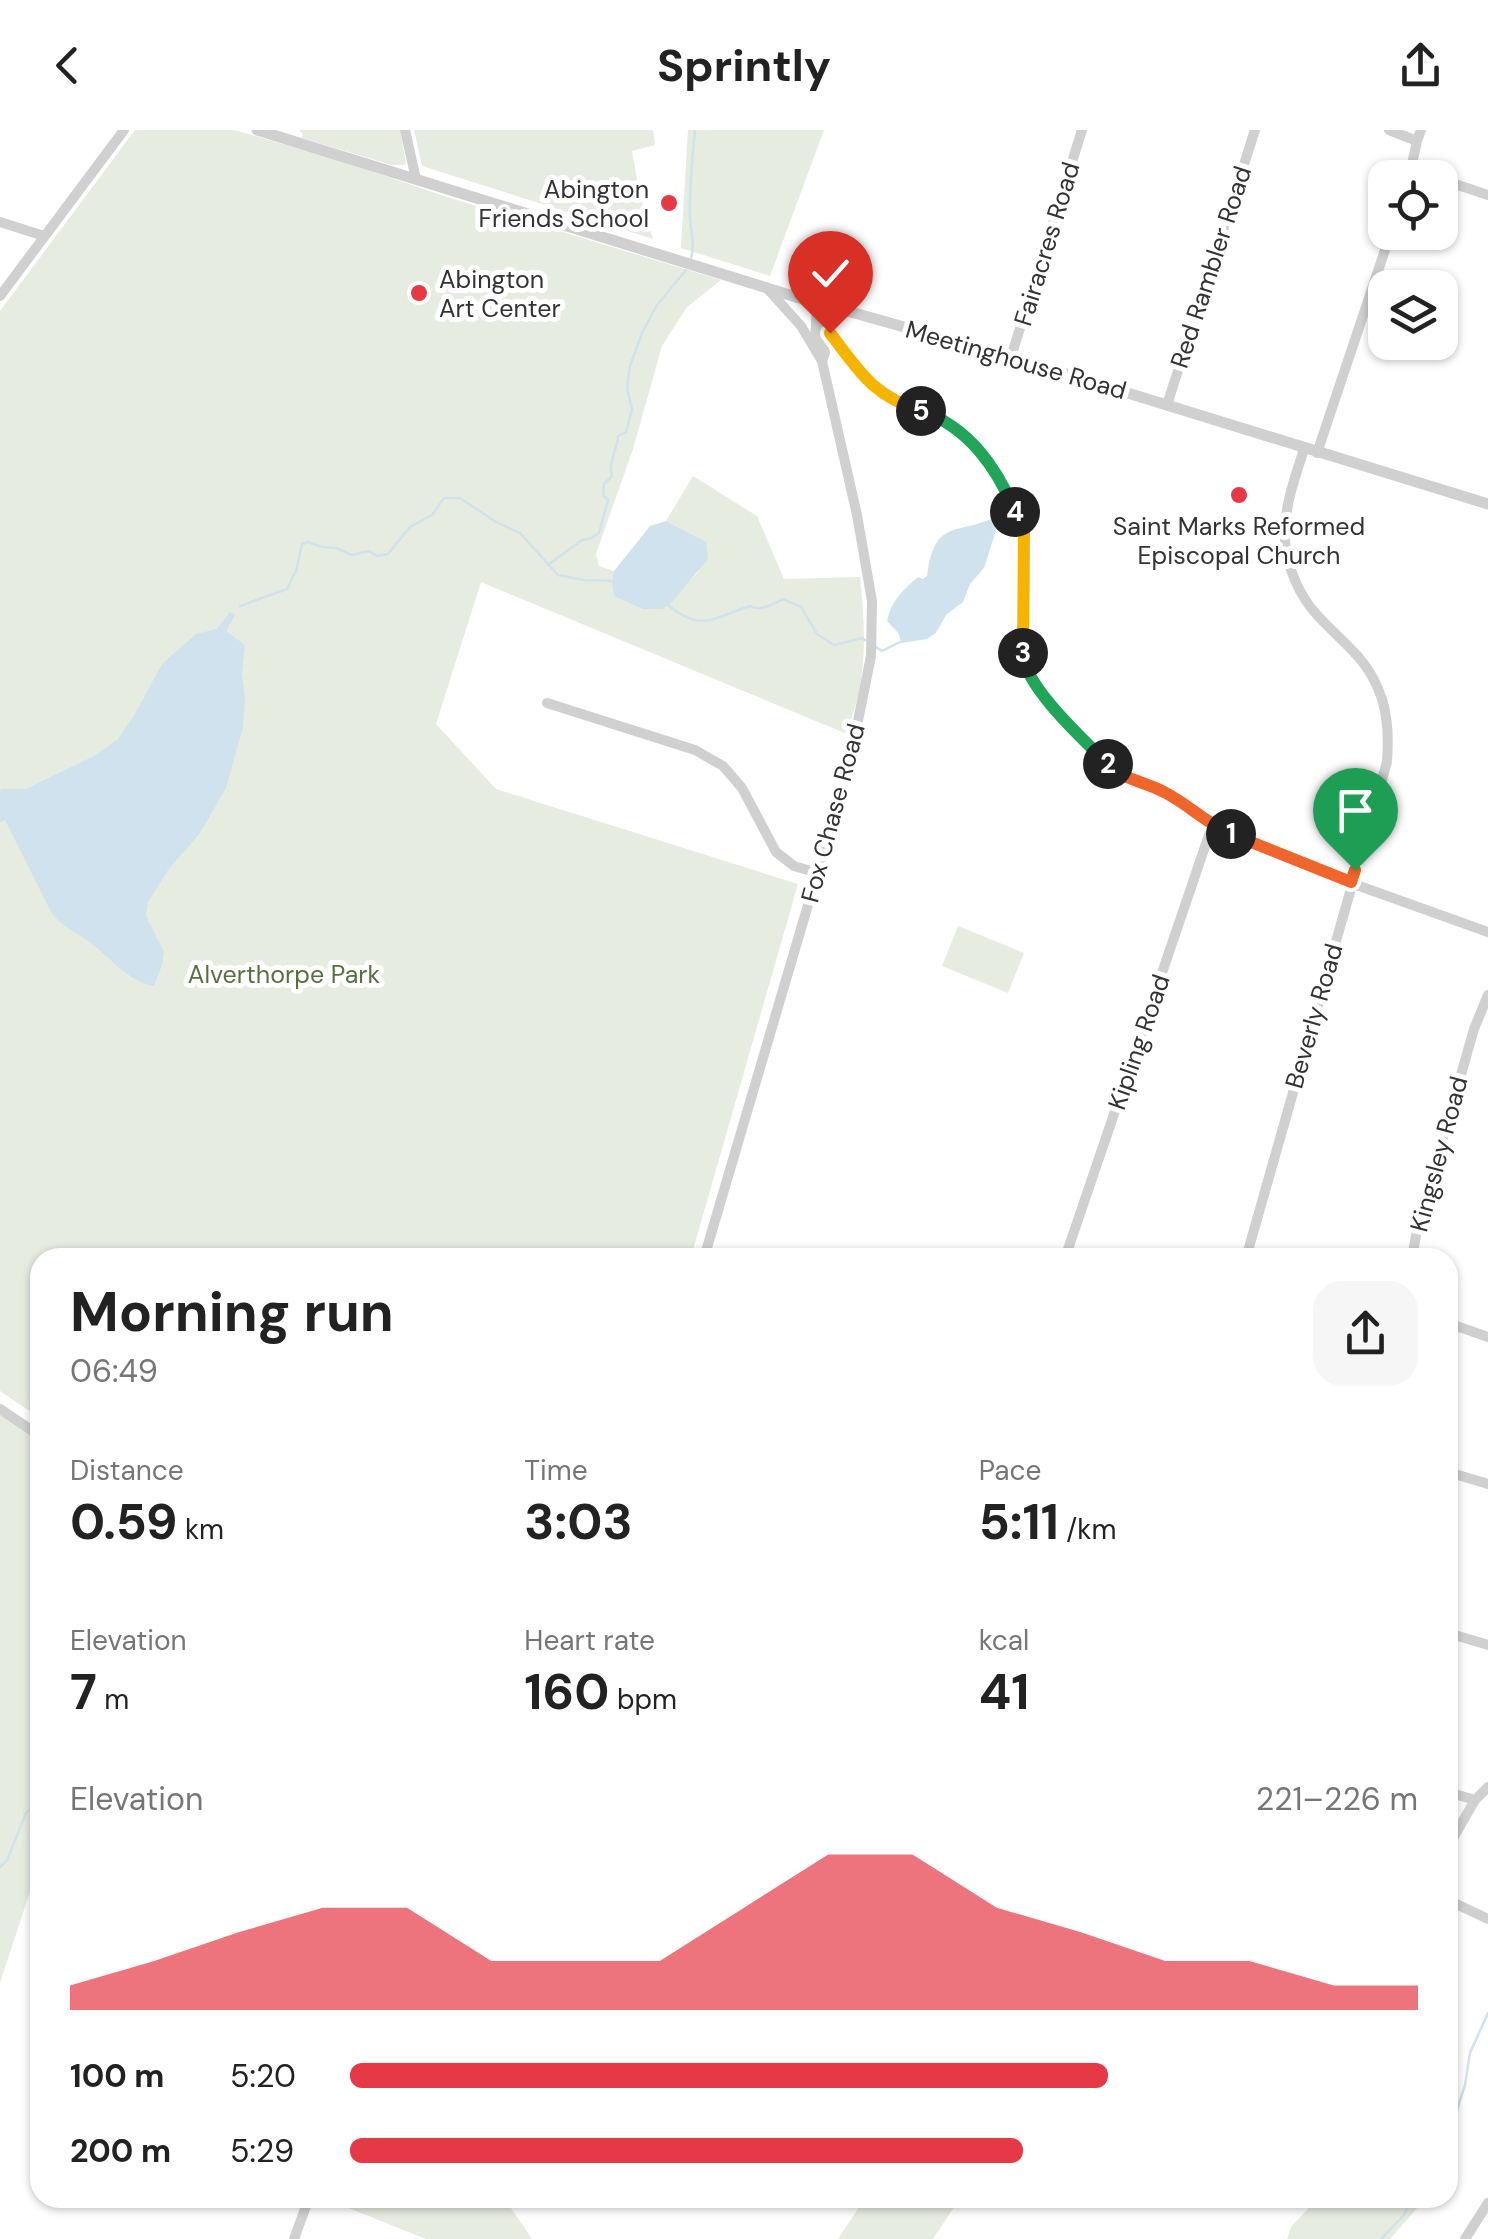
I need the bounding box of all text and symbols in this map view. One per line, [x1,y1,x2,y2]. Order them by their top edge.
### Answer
text: Sprintly [657,36,831,95]
icon: back [40,38,95,93]
icon: share [1393,38,1448,93]
street label: Fairacres Road [1006,158,1088,330]
map controls [1368,160,1458,360]
button: locate [1368,160,1458,250]
street label: Red Rambler Road [1163,162,1259,372]
place label: Abington Friends School [479,173,649,235]
marker: Abington Friends School [658,192,680,214]
pin [788,231,873,334]
icon: check [803,246,858,301]
place label: Abington Art Center [439,263,561,325]
button: layers [1368,270,1458,360]
marker: Abington Art Center [408,282,430,304]
street label: Meetinghouse Road [902,313,1130,407]
pin: 5 [896,386,946,436]
text: 5 [912,392,930,429]
marker: Saint Marks Reformed Episcopal Church [1228,484,1250,506]
pin: 4 [990,487,1040,537]
text: 4 [1006,493,1024,530]
place label: Saint Marks Reformed Episcopal Church [1113,510,1365,572]
pin: 3 [998,628,1048,678]
text: 3 [1015,634,1031,671]
street label: Fox Chase Road [793,720,873,906]
pin: 2 [1083,739,1133,789]
text: 2 [1100,745,1116,782]
pin [1313,768,1398,871]
icon: arrive [1328,783,1383,838]
pin: 1 [1206,809,1256,859]
text: 1 [1226,815,1236,852]
street label: Beverly Road [1278,940,1350,1092]
park label: Alverthorpe Park [188,958,381,991]
street label: Kipling Road [1100,970,1178,1114]
street label: Kingsley Road [1402,1073,1476,1235]
text: Morning run [70,1276,394,1348]
button: share [1313,1281,1418,1386]
text: 06:49 [70,1350,158,1392]
text: Distance [70,1452,184,1489]
text: Time [524,1452,588,1489]
text: Pace [979,1452,1041,1489]
text: 0.59 [70,1489,177,1555]
text: 3:03 [524,1489,633,1555]
text: 5:11 [979,1489,1059,1555]
text: km [177,1511,224,1548]
text: /km [1059,1511,1116,1548]
text: Elevation [70,1622,187,1659]
text: Heart rate [524,1622,655,1659]
text: kcal [979,1622,1029,1659]
text: 7 [70,1659,97,1725]
text: 160 [524,1659,609,1725]
text: 41 [979,1659,1029,1725]
text: m [97,1681,129,1718]
text: bpm [609,1681,677,1718]
text: Elevation [70,1778,203,1820]
text: 221–226 m [1256,1778,1418,1820]
text: 100 m [70,2055,164,2097]
text: 5:20 [230,2055,296,2097]
text: 200 m [70,2130,171,2172]
text: 5:29 [230,2130,294,2172]

